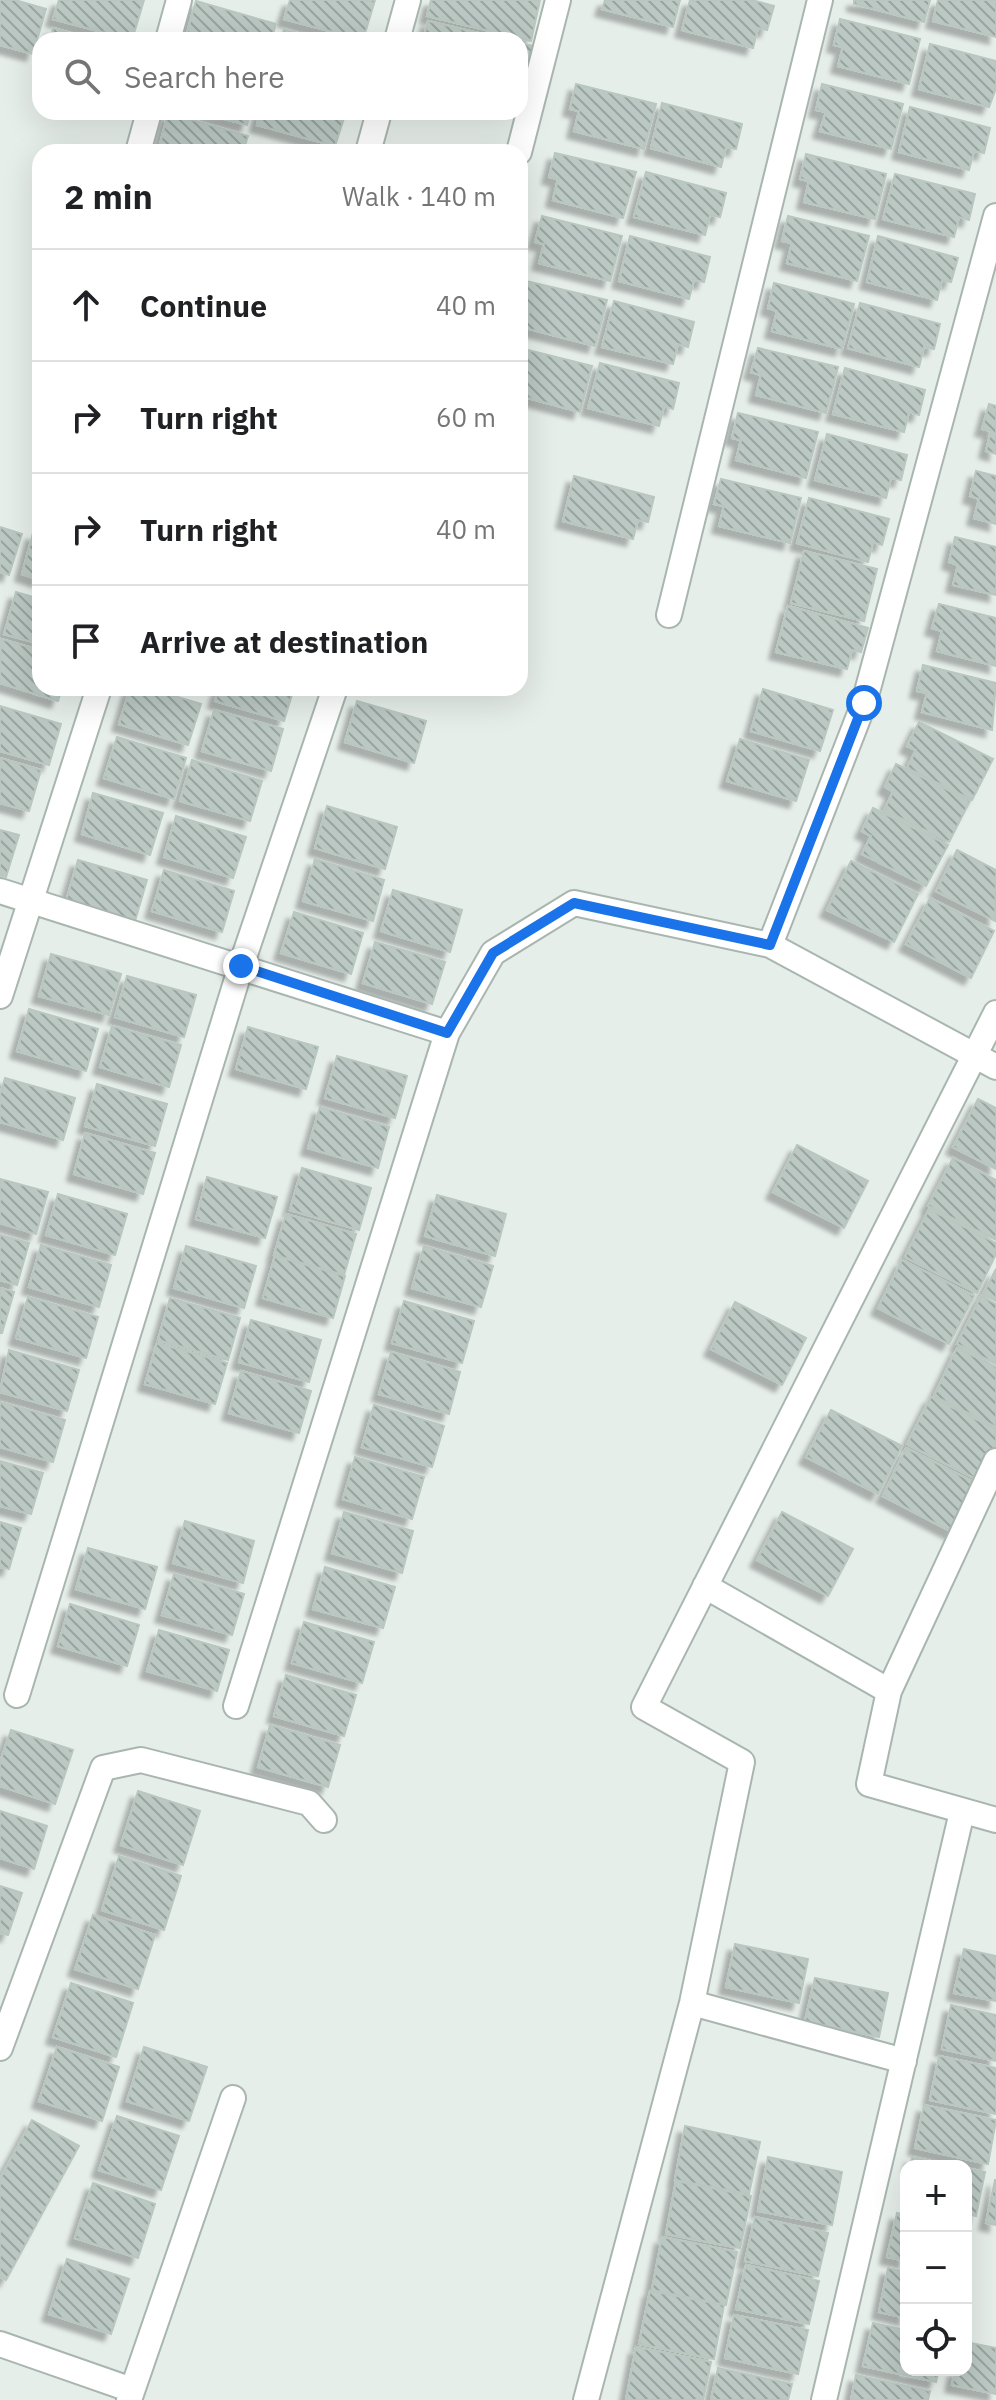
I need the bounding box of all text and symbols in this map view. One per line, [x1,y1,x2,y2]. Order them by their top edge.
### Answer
search box [32,32,528,120]
icon: search [60,54,104,98]
text: Search here [124,57,285,96]
text: 2 min [64,174,153,218]
text: Walk · 140 m [342,179,496,213]
icon: ahead [64,283,108,327]
text: Continue [140,286,267,325]
text: 40 m [436,288,496,322]
icon: right [64,395,108,439]
text: Turn right [140,398,278,437]
text: 60 m [436,400,496,434]
icon: right [64,507,108,551]
text: Turn right [140,510,278,549]
text: 40 m [436,512,496,546]
icon: arrive [64,619,108,663]
text: Arrive at destination [140,622,428,661]
route start [846,685,882,721]
route end [223,948,259,984]
map controls [900,2160,972,2376]
button: + [900,2160,972,2232]
button: − [900,2232,972,2304]
button: locate [900,2304,972,2376]

